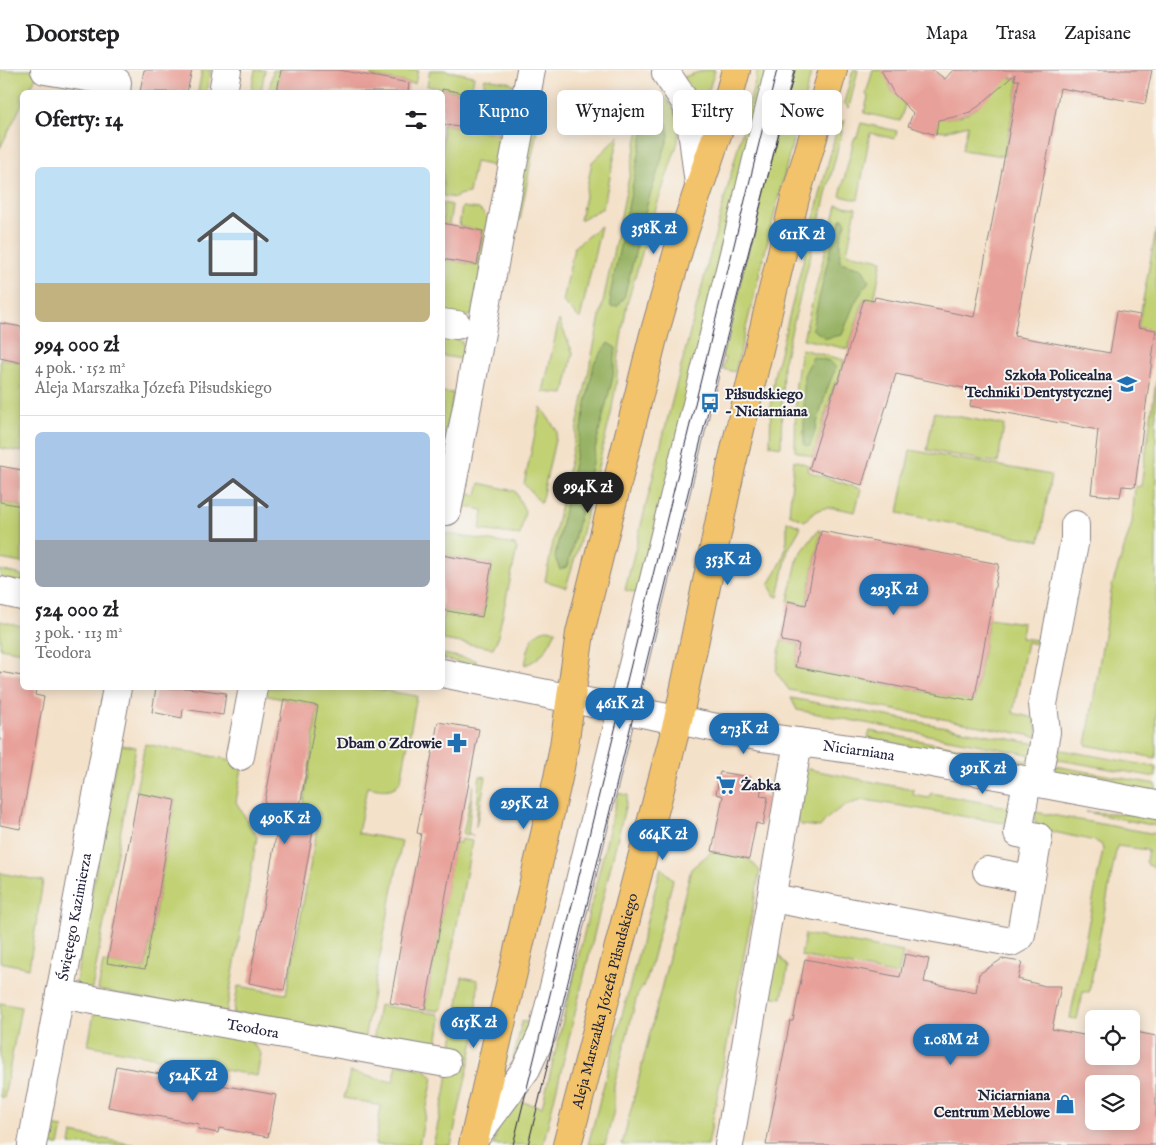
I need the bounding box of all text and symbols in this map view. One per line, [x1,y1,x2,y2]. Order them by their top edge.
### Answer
text: Doorstep [25,19,120,50]
text: Mapa [926,23,968,46]
text: Trasa [996,23,1036,46]
text: Zapisane [1064,23,1131,46]
chip: Kupno [460,90,547,135]
chip: Wynajem [557,90,663,135]
chip: Filtry [673,90,752,135]
chip: Nowe [762,90,842,135]
icon: filters [402,106,430,134]
text: Oferty: 14 [35,107,123,134]
icon: home [188,199,278,289]
pin: 358K zł [608,212,700,255]
pin: 611K zł [756,218,848,261]
text: 358K zł [632,219,676,239]
text: 611K zł [779,225,825,245]
text: 994 000 zł [35,332,119,359]
text: 4 pok. · 152 m² [35,359,126,379]
place label: Szkoła Policealna Techniki Dentystycznej [964,366,1113,402]
school or university icon: Szkoła Policealna Techniki Dentystycznej [1116,373,1138,395]
text: Aleja Marszałka Józefa Piłsudskiego [35,379,272,399]
place label: Piłsudskiego - Niciarniana [725,385,808,421]
bus stop icon: Piłsudskiego - Niciarniana [699,392,721,414]
icon: home [188,465,278,555]
pin: 994K zł [542,472,634,514]
text: 994K zł [564,478,612,498]
pin: 353K zł [682,544,774,586]
text: 353K zł [706,550,750,570]
pin: 293K zł [848,574,940,616]
text: 293K zł [870,580,918,600]
text: 524 000 zł [35,597,118,624]
text: 3 pok. · 113 m² [35,624,123,644]
text: Teodora [35,644,91,664]
pin: 461K zł [574,688,666,730]
text: 461K zł [596,694,644,714]
pin: 273K zł [698,712,790,755]
text: 273K zł [720,719,768,739]
pharmacy icon: Dbam o Zdrowie [446,732,468,754]
place label: Dbam o Zdrowie [337,734,442,753]
street label: Niciarniana [822,736,897,766]
pin: 391K zł [937,752,1029,795]
text: 391K zł [960,759,1006,779]
supermarket icon: Żabka [715,774,737,796]
place label: Żabka [741,776,781,795]
pin: 295K zł [478,788,570,830]
text: 295K zł [500,794,548,814]
pin: 490K zł [239,802,331,845]
text: 490K zł [260,809,310,829]
pin: 664K zł [617,818,709,861]
text: 664K zł [639,825,687,845]
street label: Świętego Kazimierza [54,851,96,982]
street label: Aleja Marszałka Józefa Piłsudskiego [568,891,642,1112]
pin: 615K zł [428,1006,520,1049]
map controls [1085,1010,1140,1130]
button: locate [1085,1010,1140,1065]
text: 615K zł [451,1013,497,1033]
street label: Teodora [225,1015,281,1043]
pin: 1.08M zł [899,1024,1003,1066]
text: 1.08M zł [924,1030,978,1050]
pin: 524K zł [147,1060,239,1102]
text: 524K zł [169,1066,217,1086]
button: layers [1085,1075,1140,1130]
place label: Niciarniana Centrum Meblowe [934,1086,1051,1122]
shop icon: Niciarniana Centrum Meblowe [1054,1093,1076,1115]

